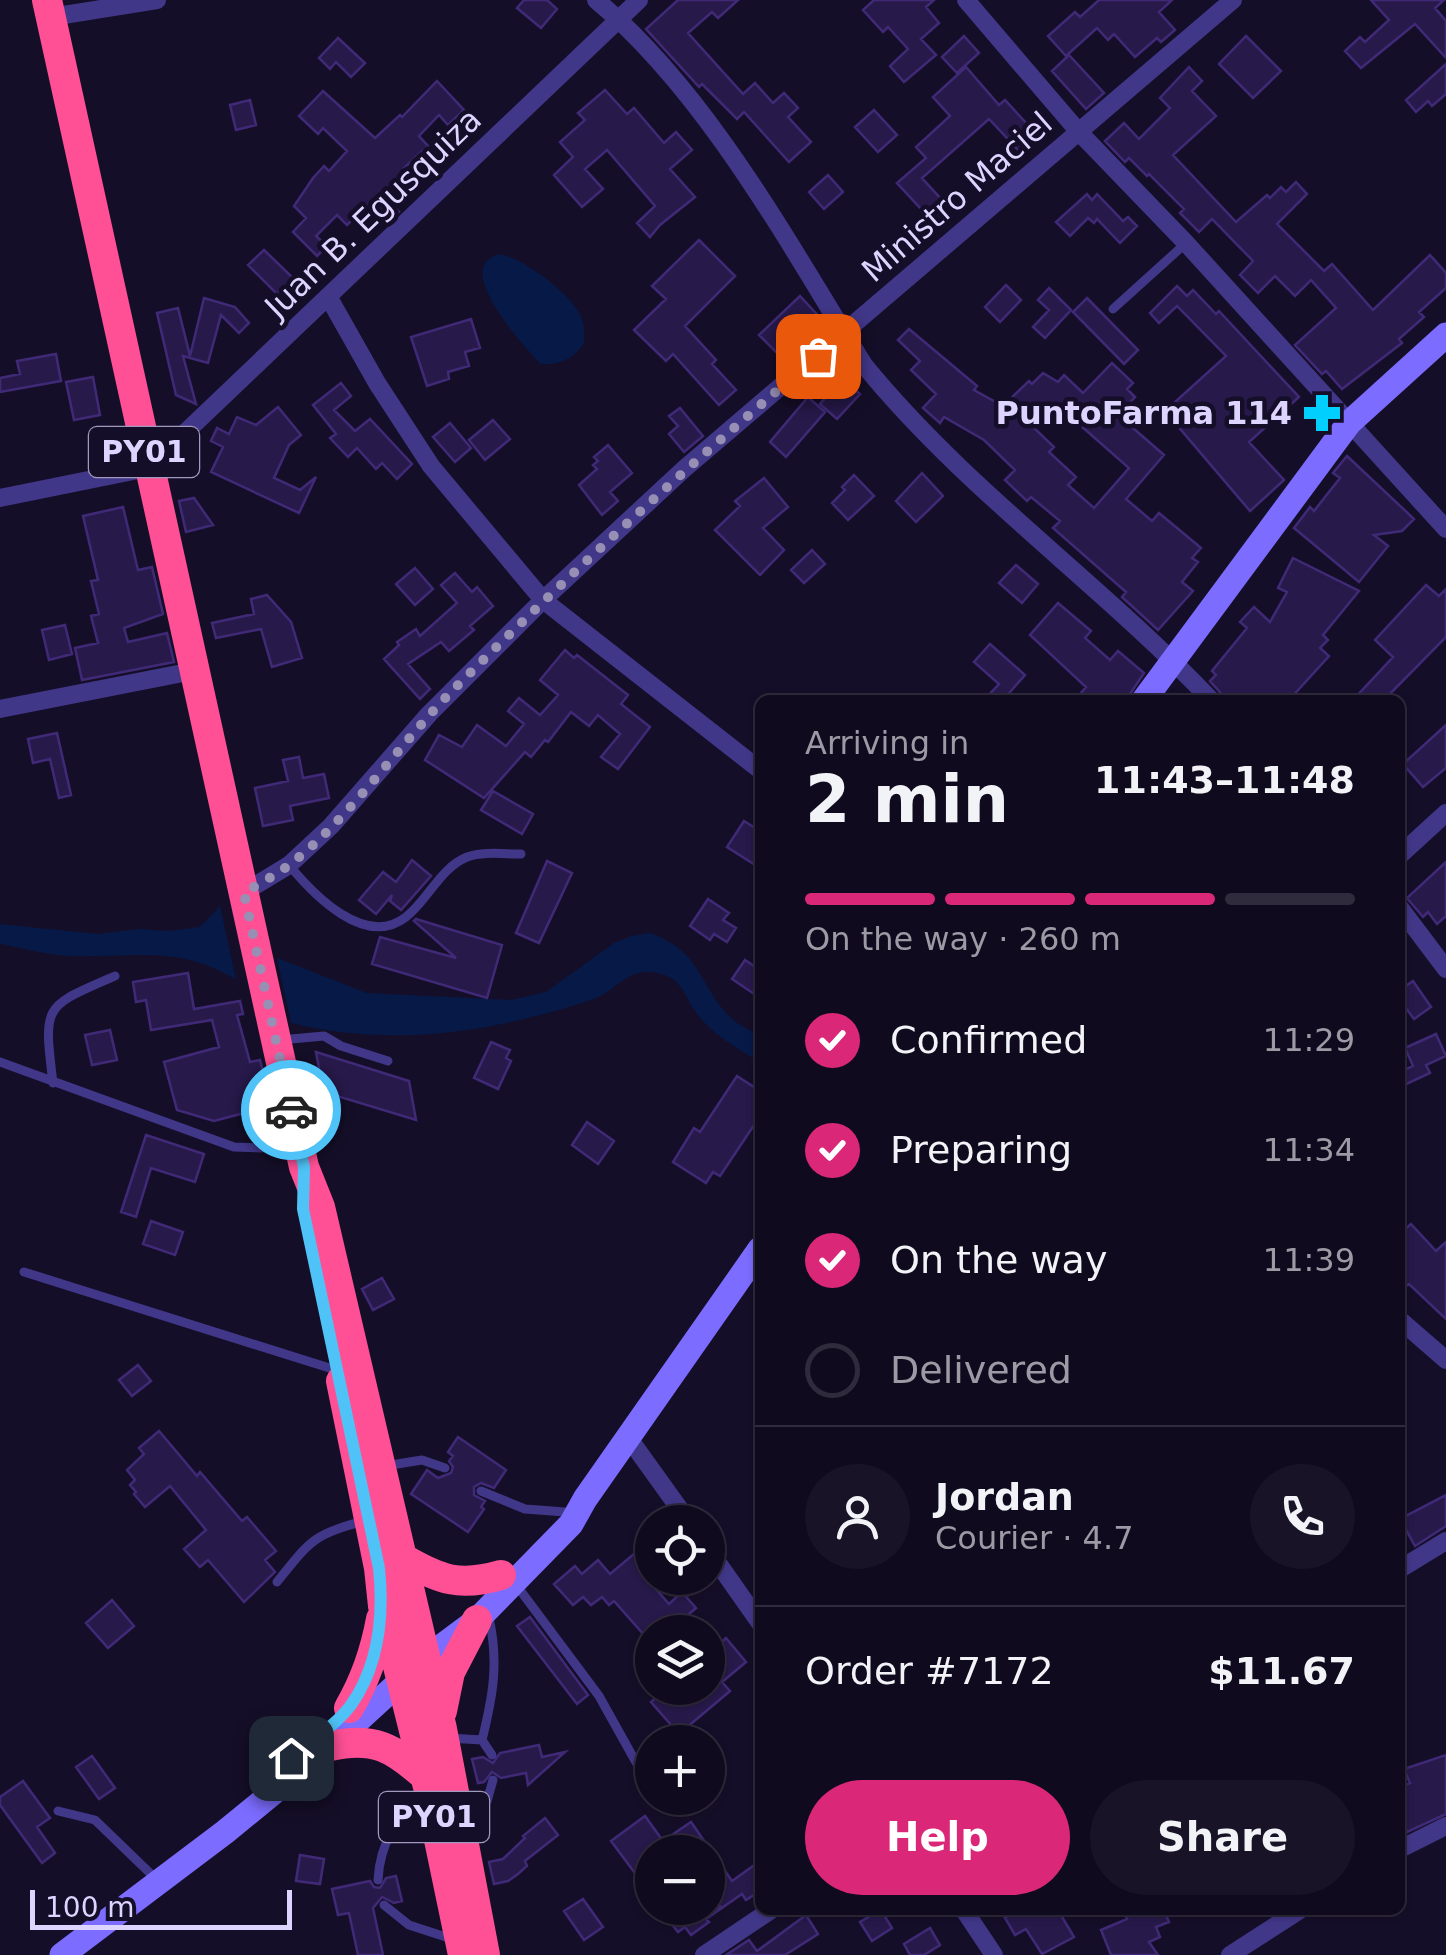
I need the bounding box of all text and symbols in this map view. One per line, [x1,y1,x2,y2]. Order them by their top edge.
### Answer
street label: Juan B. Egusquiza [256,100,489,327]
street label: Ministro Maciel [854,104,1060,290]
pin [776,314,861,399]
icon: bag [791,329,846,384]
pharmacy icon: PuntoFarma 114 [1301,392,1343,434]
place label: PuntoFarma 114 [995,394,1292,432]
road number: PY01 [89,427,199,477]
text: Arriving in [805,724,969,762]
text: 11:43–11:48 [1094,758,1355,802]
text: 2 min [805,762,1009,837]
text: On the way · 260 m [805,920,1121,958]
icon: check [805,1013,860,1068]
text: Confirmed [890,1018,1087,1062]
text: 11:29 [1263,1021,1355,1059]
courier [241,1060,341,1160]
icon: car [264,1083,319,1138]
icon: check [805,1123,860,1178]
text: Preparing [890,1128,1072,1172]
text: 11:34 [1263,1131,1355,1169]
icon: check [805,1233,860,1288]
text: On the way [890,1238,1107,1282]
text: 11:39 [1263,1241,1355,1279]
text: Delivered [890,1348,1072,1392]
button: person [805,1464,910,1569]
button: phone [1250,1464,1355,1569]
text: Jordan [935,1475,1074,1519]
map controls [635,1505,725,1925]
button: locate [635,1505,725,1595]
text: Courier · 4.7 [935,1519,1134,1557]
button: layers [635,1615,725,1705]
text: Order #7172 [805,1649,1054,1693]
text: $11.67 [1208,1649,1355,1693]
pin [249,1716,334,1801]
button: + [635,1725,725,1815]
icon: home [264,1731,319,1786]
button: Help [805,1780,1070,1895]
button: Share [1090,1780,1355,1895]
road number: PY01 [379,1792,489,1842]
button: − [635,1835,725,1925]
scale bar [30,1885,292,1930]
text: 100 m [45,1891,135,1924]

